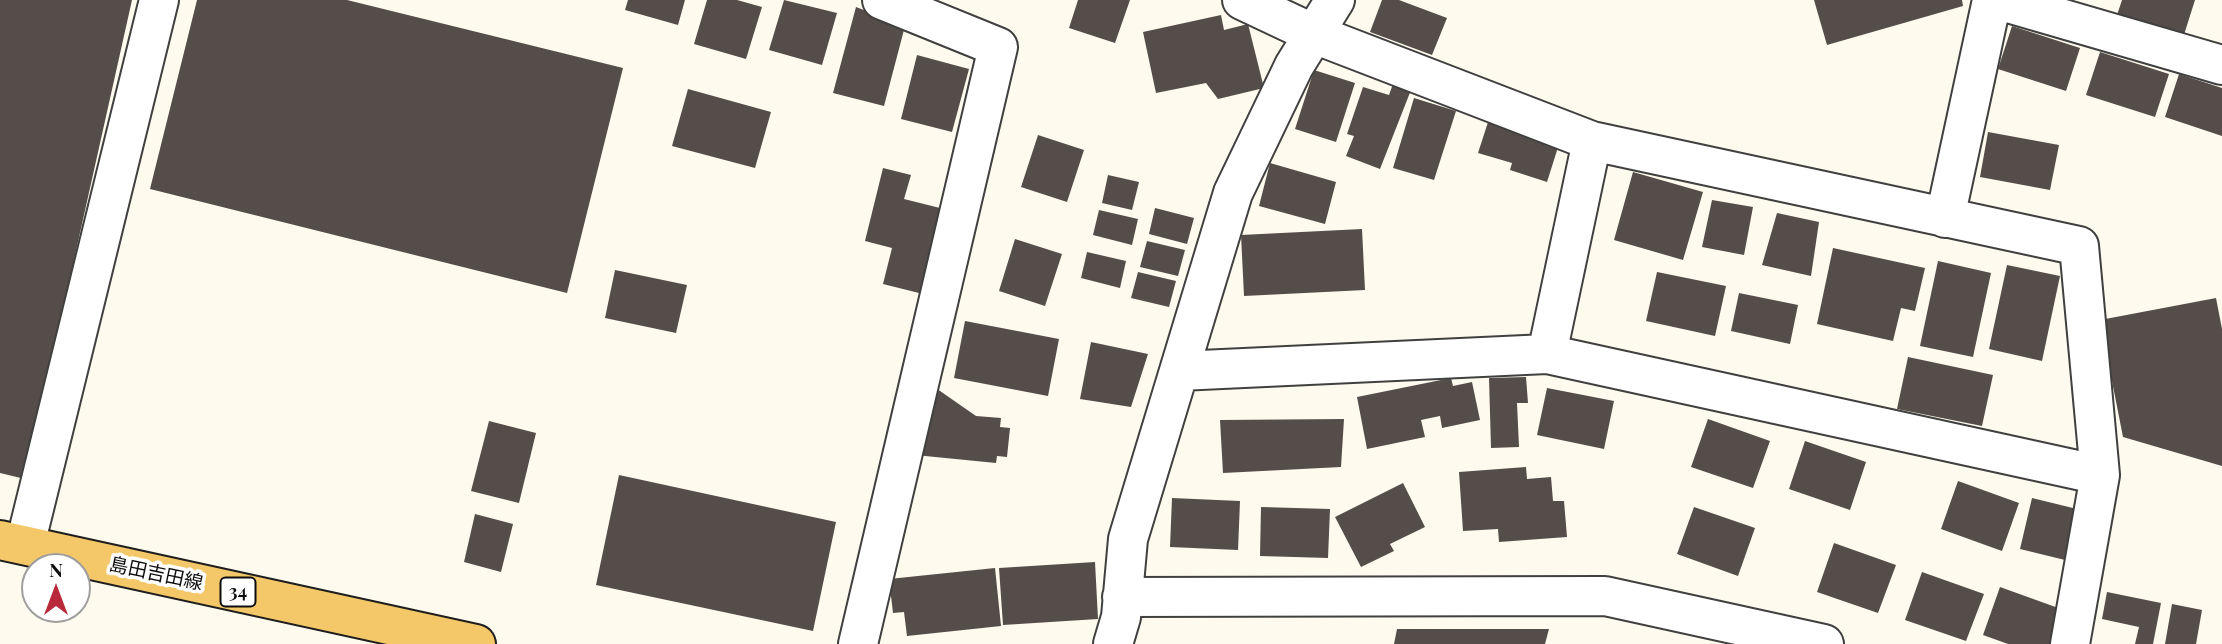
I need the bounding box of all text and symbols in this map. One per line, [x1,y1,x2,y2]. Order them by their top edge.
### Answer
north arrow [21,553,91,623]
street label: 島田吉田線 [107,553,205,595]
text: N [49,556,63,582]
road number: 34 [220,578,256,606]

